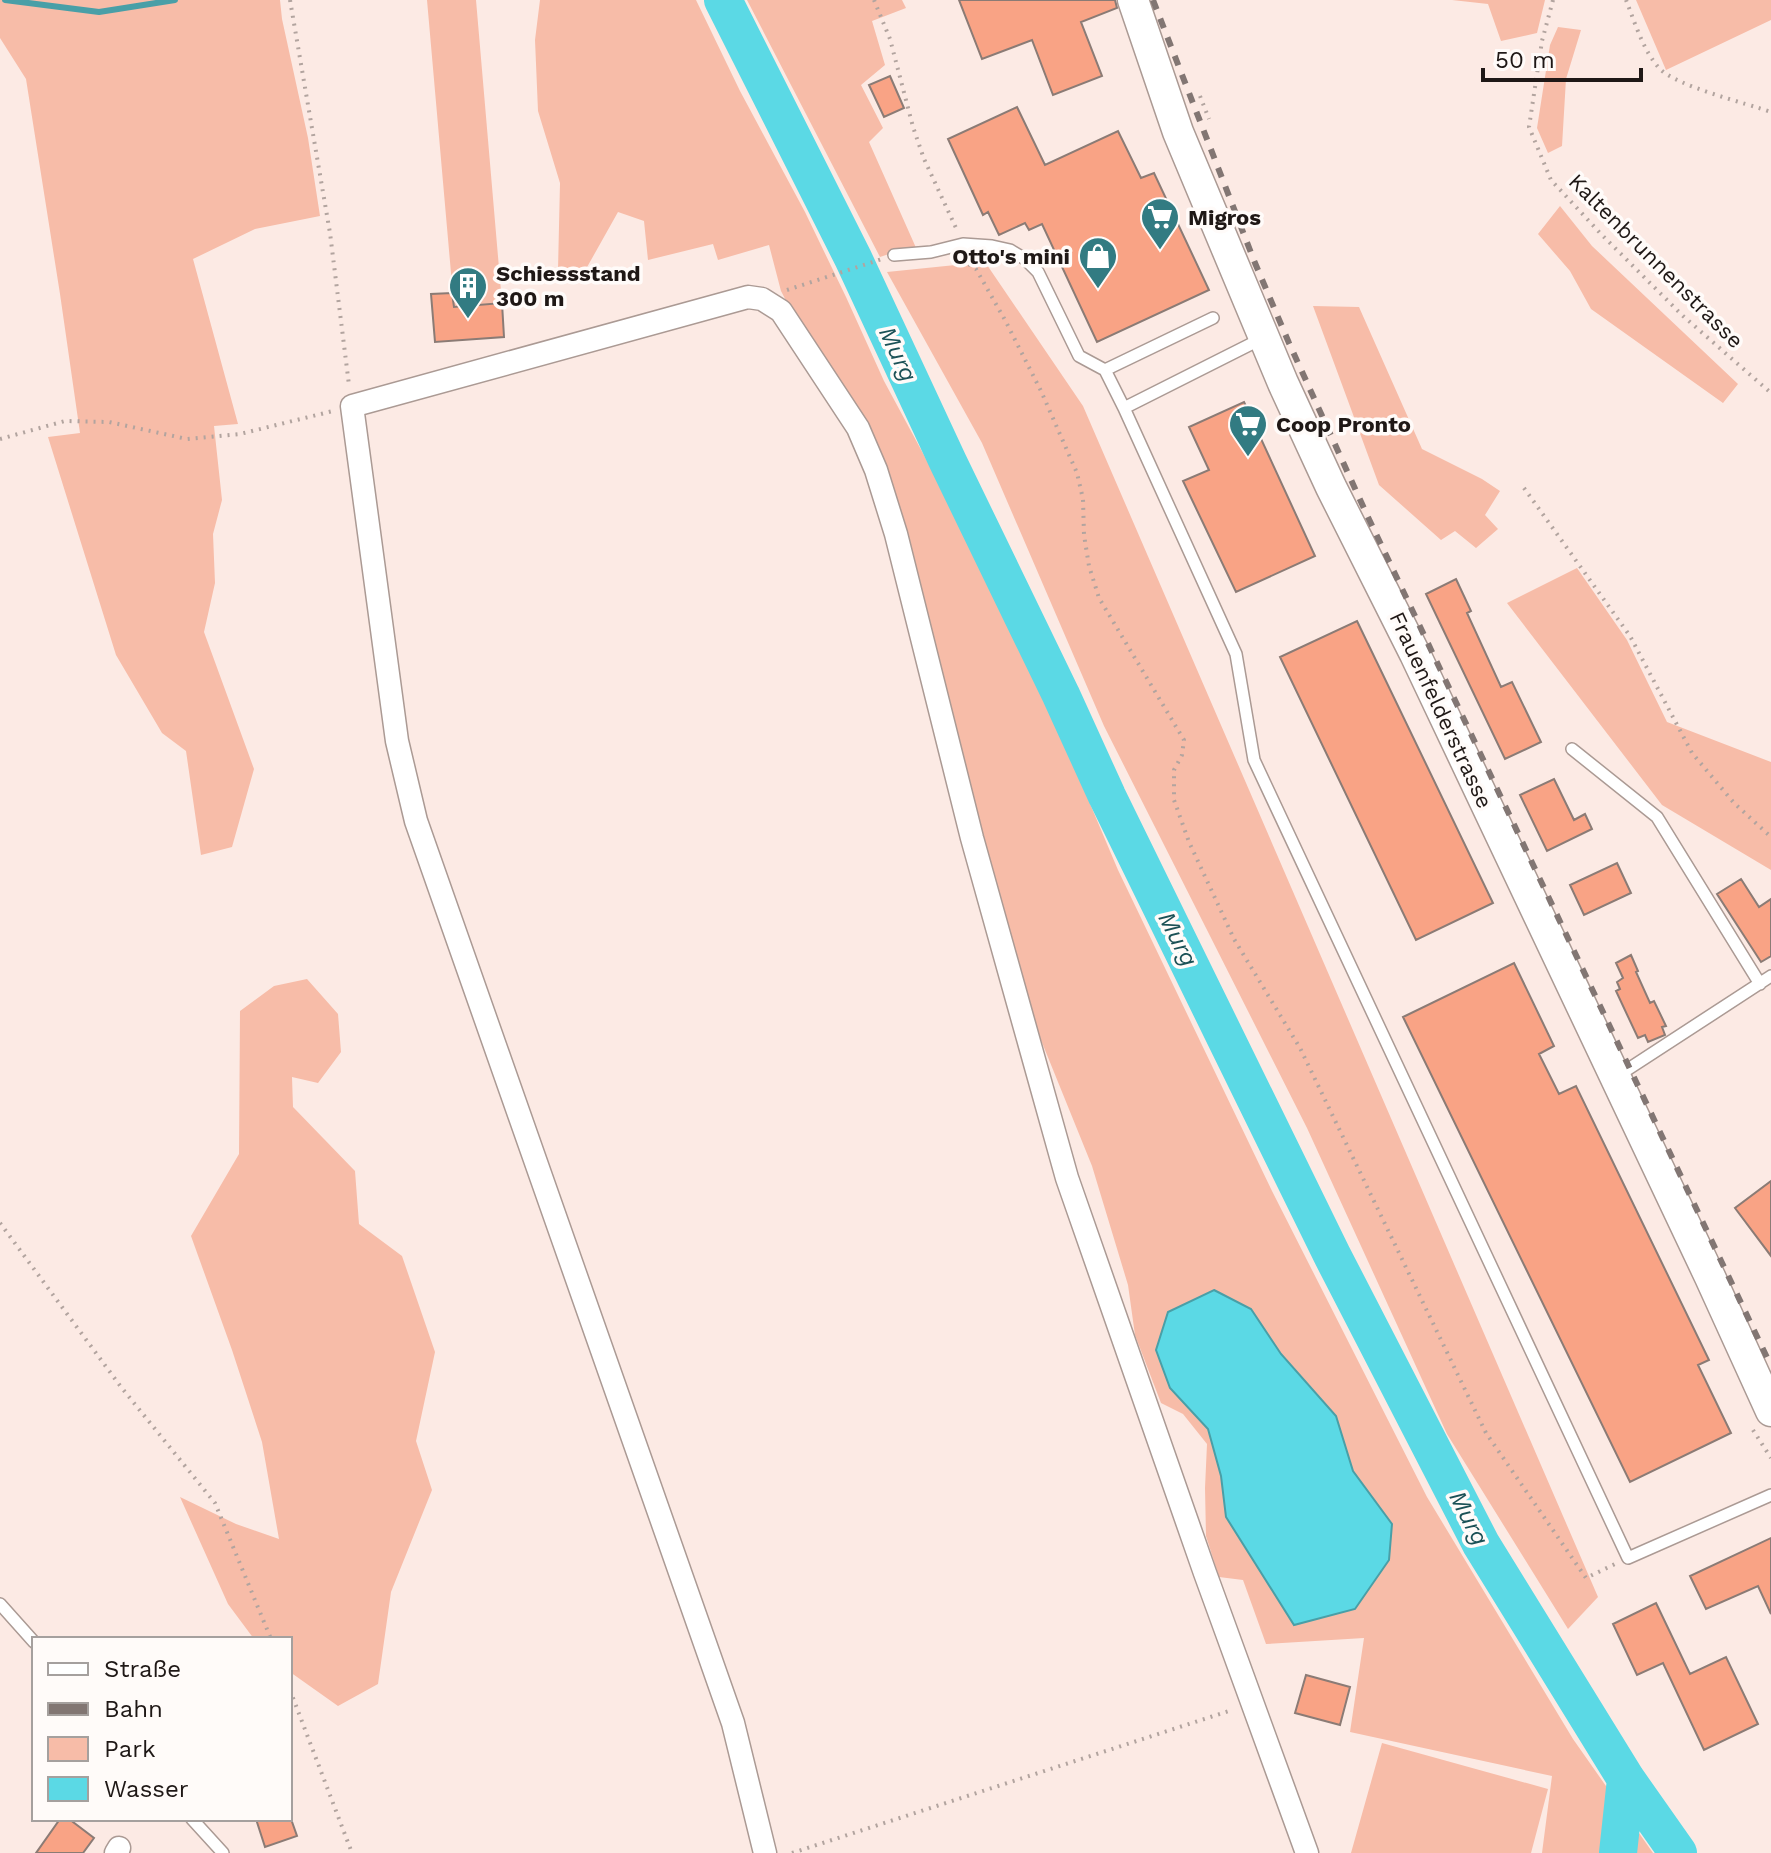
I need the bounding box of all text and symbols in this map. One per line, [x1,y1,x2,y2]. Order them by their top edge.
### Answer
scale bar [1483,32,1641,82]
text: 50 m [1495,46,1555,74]
street label: Kaltenbrunnenstrasse [1564,169,1748,353]
supermarket icon: Migros [1139,196,1181,251]
place label: Migros [1188,205,1261,230]
shop icon: Otto's mini [1077,235,1119,290]
place label: Otto's mini [952,244,1070,269]
place label: Schiessstand 300 m [496,261,641,311]
building icon: Schiessstand 300 m [447,265,489,320]
water label: Murg [873,322,923,386]
supermarket icon: Coop Pronto [1227,403,1269,458]
place label: Coop Pronto [1276,412,1411,437]
street label: Frauenfelderstrasse [1384,608,1498,812]
water label: Murg [1152,907,1204,971]
water label: Murg [1443,1486,1495,1550]
legend [32,1637,292,1821]
text: Straße [104,1655,181,1683]
text: Bahn [104,1695,163,1723]
text: Park [104,1735,156,1763]
text: Wasser [104,1775,189,1803]

